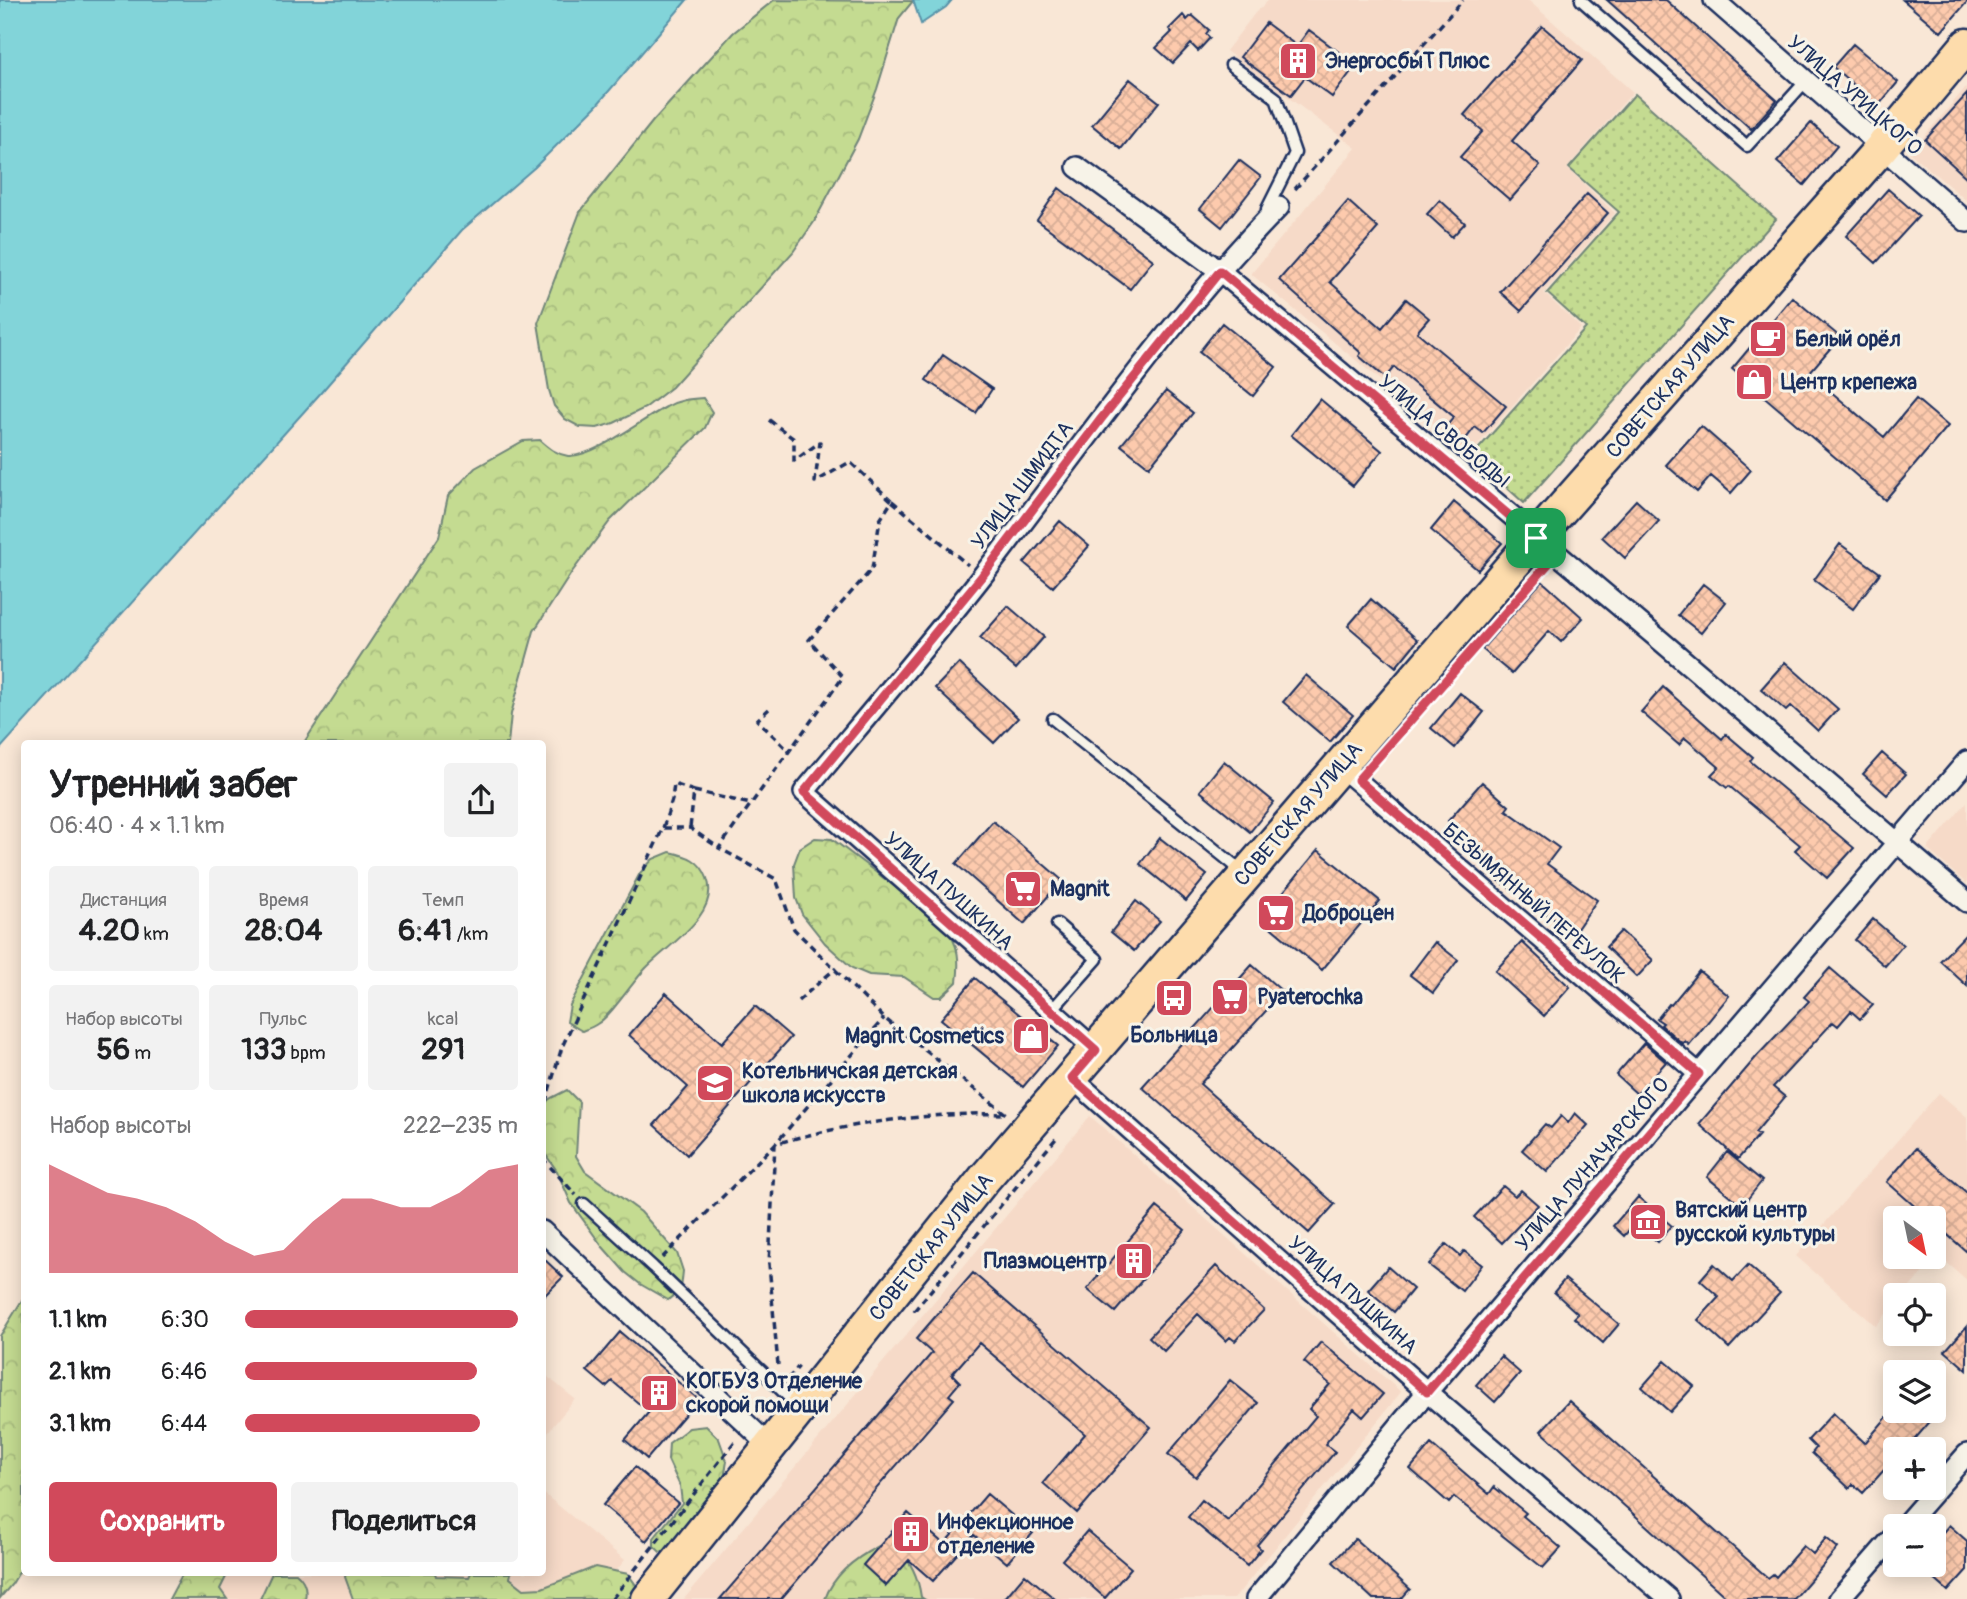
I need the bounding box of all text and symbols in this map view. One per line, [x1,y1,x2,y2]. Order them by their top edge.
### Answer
street label: УЛИЦА УРИЦКОГО [1782,29,1928,161]
building icon: ЭнергосбыТ Плюс [1277,40,1319,82]
place label: ЭнергосбыТ Плюс [1325,48,1490,75]
street label: СОВЕТСКАЯ УЛИЦА [1600,309,1740,464]
cafe icon: Белый орёл [1747,318,1789,360]
place label: Белый орёл [1795,326,1901,353]
shop icon: Центр крепежа [1733,361,1775,403]
street label: УЛИЦА СВОБОДЫ [1373,369,1515,494]
place label: Центр крепежа [1781,369,1917,396]
street label: УЛИЦА ШМИДТА [965,416,1079,555]
pin [1506,508,1566,568]
icon: arrive [1517,519,1555,557]
street label: СОВЕТСКАЯ УЛИЦА [1228,737,1368,892]
text: Утренний забег [49,761,297,809]
button: share [444,763,518,837]
text: 06:40 · 4 × 1.1 km [49,811,225,840]
street label: БЕЗЫМЯННЫЙ ПЕРЕУЛОК [1437,817,1630,990]
street label: УЛИЦА ПУШКИНА [878,826,1019,957]
supermarket icon: Magnit [1002,868,1044,910]
place label: Magnit [1050,876,1110,903]
text: Дистанция [81,888,167,912]
text: Время [258,888,309,912]
text: Темп [422,888,464,912]
supermarket icon: Доброцен [1255,892,1297,934]
place label: Доброцен [1301,900,1394,927]
text: 4.20 [79,912,140,949]
text: 28:04 [245,912,322,949]
text: 6:41 [398,912,453,949]
text: km [140,922,169,946]
text: /km [453,922,488,946]
supermarket icon: Pyaterochka [1209,976,1251,1018]
bus stop icon: Больница [1153,977,1195,1019]
place label: Pyaterochka [1257,984,1363,1011]
text: Набор высоты [65,1007,183,1031]
text: Пульс [260,1007,307,1031]
text: kcal [428,1007,459,1031]
shop icon: Magnit Cosmetics [1010,1015,1052,1057]
place label: Больница [1130,1022,1218,1049]
place label: Magnit Cosmetics [845,1023,1005,1050]
text: 56 [96,1031,130,1068]
text: 133 [241,1031,286,1068]
text: 291 [421,1031,465,1068]
text: m [130,1041,151,1065]
text: bpm [286,1041,326,1065]
place label: Котельничская детская школа искусств [742,1058,958,1109]
school or university icon: Котельничская детская школа искусств [694,1062,736,1104]
street label: УЛИЦА ЛУНАЧАРСКОГО [1510,1072,1675,1257]
text: Набор высоты [49,1111,191,1140]
text: 222–235 m [403,1111,518,1140]
street label: СОВЕТСКАЯ УЛИЦА [863,1168,999,1327]
place label: Вятский центр русской культуры [1675,1197,1835,1248]
museum icon: Вятский центр русской культуры [1627,1201,1669,1243]
north arrow [1883,1206,1946,1269]
map controls [1883,1206,1946,1577]
street label: УЛИЦА ПУШКИНА [1282,1230,1423,1361]
building icon: Плазмоцентр [1113,1240,1155,1282]
place label: Плазмоцентр [984,1248,1107,1275]
button: locate [1883,1283,1946,1346]
text: 1.1 km [49,1305,107,1334]
text: 6:30 [161,1305,209,1334]
text: 2.1 km [49,1357,111,1386]
text: 6:46 [161,1357,207,1386]
button: layers [1883,1360,1946,1423]
place label: КОГБУЗ Отделение скорой помощи [685,1368,863,1419]
building icon: КОГБУЗ Отделение скорой помощи [638,1372,680,1414]
text: 3.1 km [49,1409,111,1438]
text: 6:44 [161,1409,207,1438]
button: + [1883,1437,1946,1500]
button: Сохранить [49,1482,277,1562]
button: Поделиться [291,1482,518,1562]
place label: Инфекционное отделение [937,1509,1074,1560]
building icon: Инфекционное отделение [890,1513,932,1555]
button: − [1883,1514,1946,1577]

